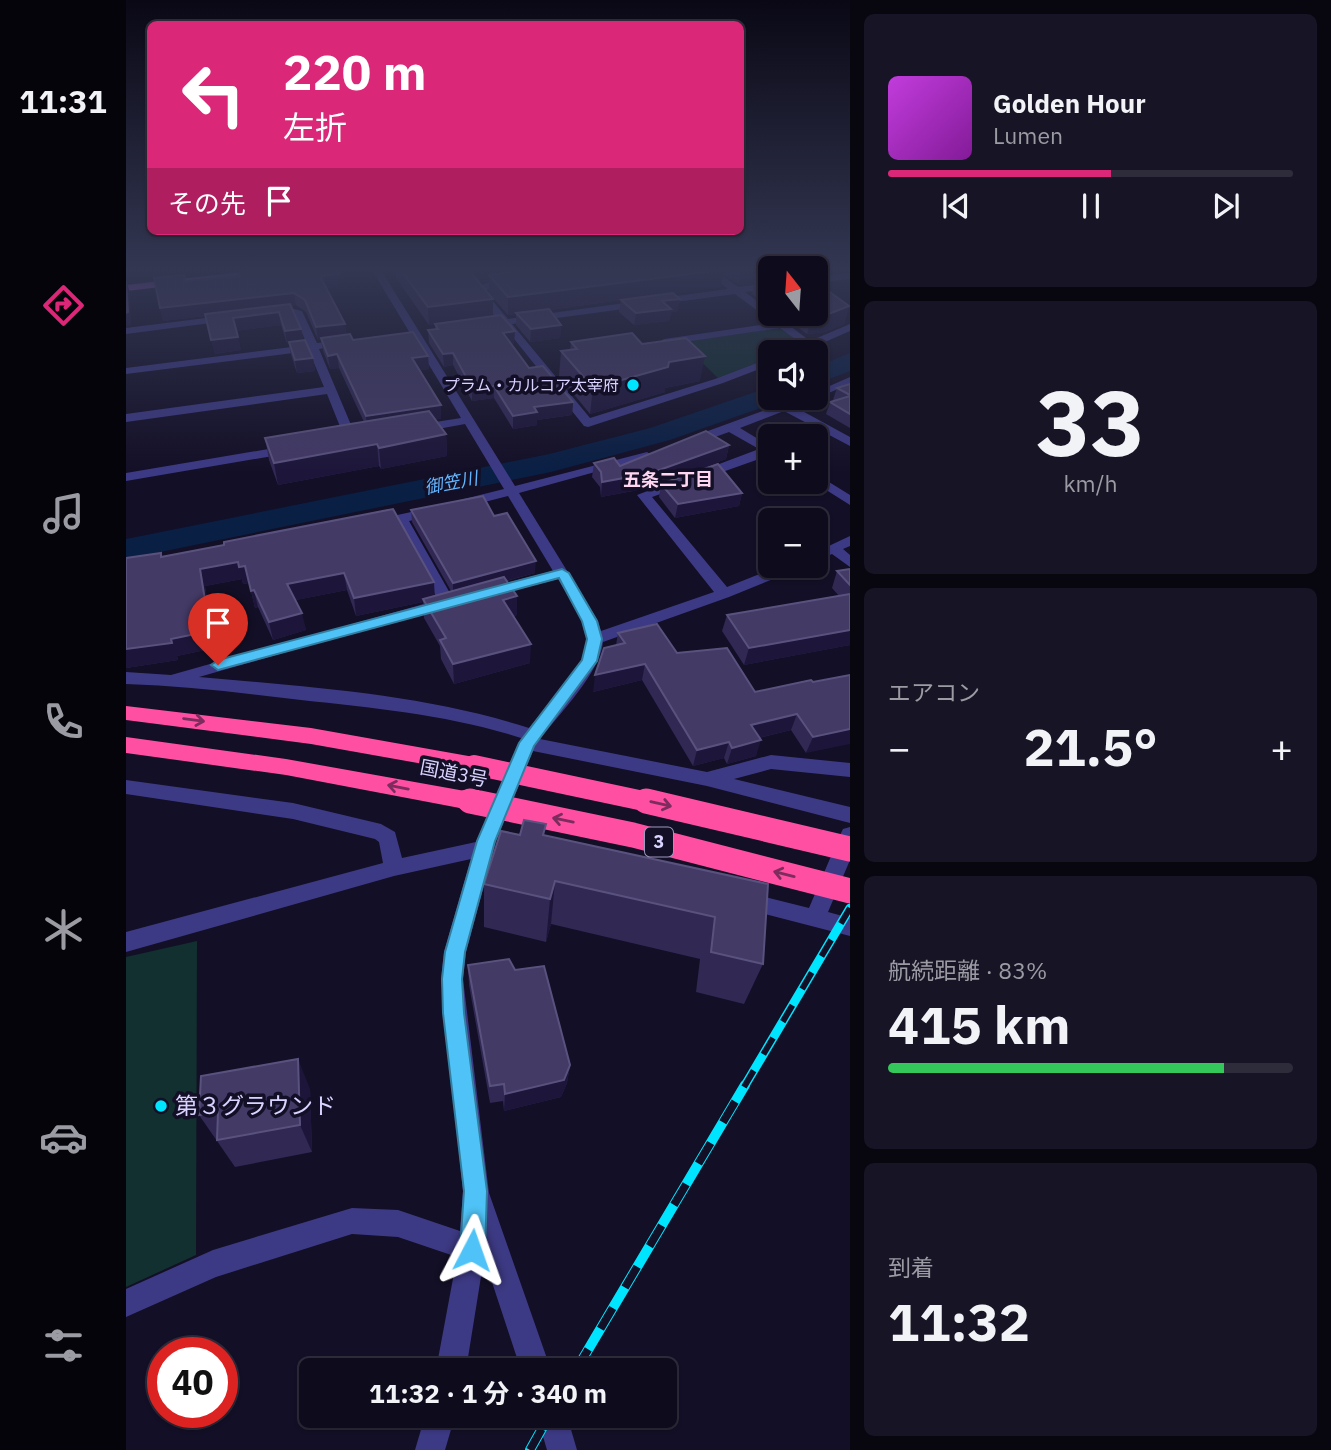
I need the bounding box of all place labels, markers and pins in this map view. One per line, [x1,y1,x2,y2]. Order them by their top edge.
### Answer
place label: プラム・カルコア太宰府 [444,375,619,395]
marker: プラム・カルコア太宰府 [625,377,641,393]
pin [188,593,248,665]
place label: 第３グラウンド [175,1090,336,1120]
marker: 第３グラウンド [153,1098,169,1114]

